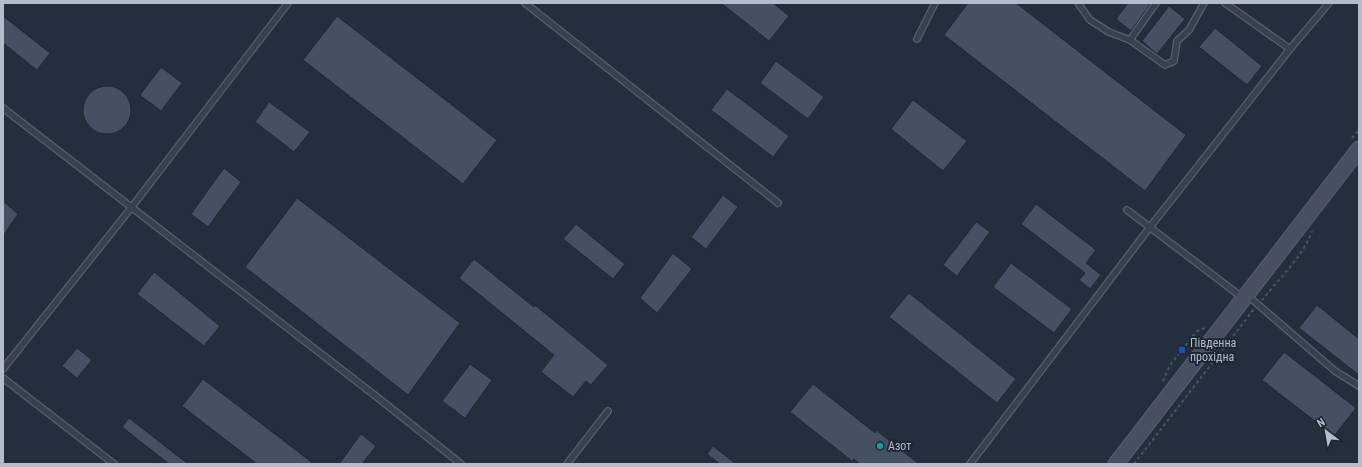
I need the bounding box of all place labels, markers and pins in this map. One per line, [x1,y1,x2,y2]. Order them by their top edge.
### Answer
place label: Південна прохідна [1190,336,1237,364]
marker: Південна прохідна [1177,345,1187,355]
place label: Азот [888,439,911,453]
marker: Азот [875,441,885,451]

